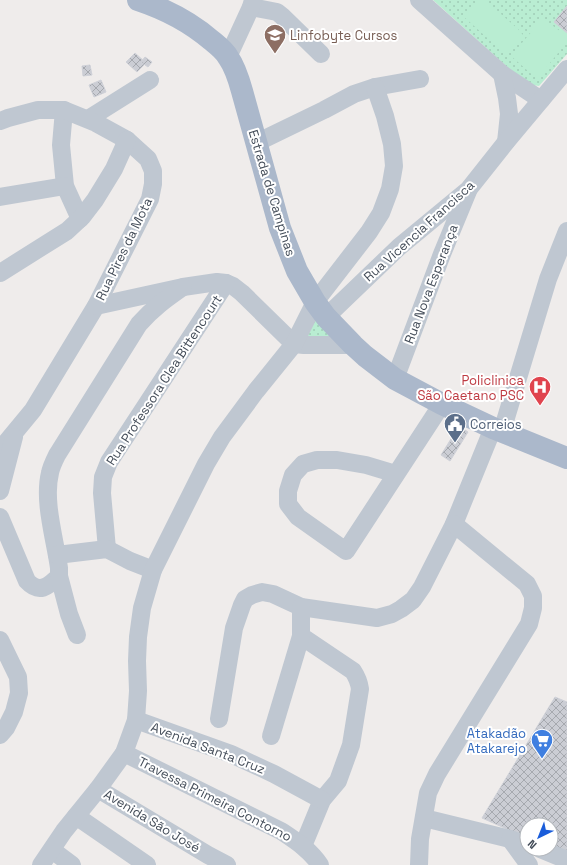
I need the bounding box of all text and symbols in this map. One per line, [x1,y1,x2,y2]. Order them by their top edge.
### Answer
school or university icon: Linfobyte Cursos [262,22,288,55]
place label: Linfobyte Cursos [290,27,398,44]
street label: Estrada de Campinas [245,128,299,258]
street label: Rua Vicencia Francisca [360,176,478,285]
street label: Rua Pires da Mota [92,194,156,303]
street label: Rua Nova Esperança [400,221,462,346]
street label: Rua Professora Clea Bittencourt [102,292,226,468]
place label: Policlinica São Caetano PSC [417,372,525,404]
hospital icon: Policlinica São Caetano PSC [527,374,553,407]
public building icon: Correios [442,411,468,444]
place label: Correios [470,416,522,433]
street label: Avenida Santa Cruz [149,718,268,778]
place label: Atakadão Atakarejo [467,725,526,757]
supermarket icon: Atakadão Atakarejo [529,727,555,760]
street label: Travessa Primeira Contorno [136,753,294,845]
street label: Avenida São José [101,786,203,856]
north arrow [519,817,559,857]
text: N [525,837,540,852]

